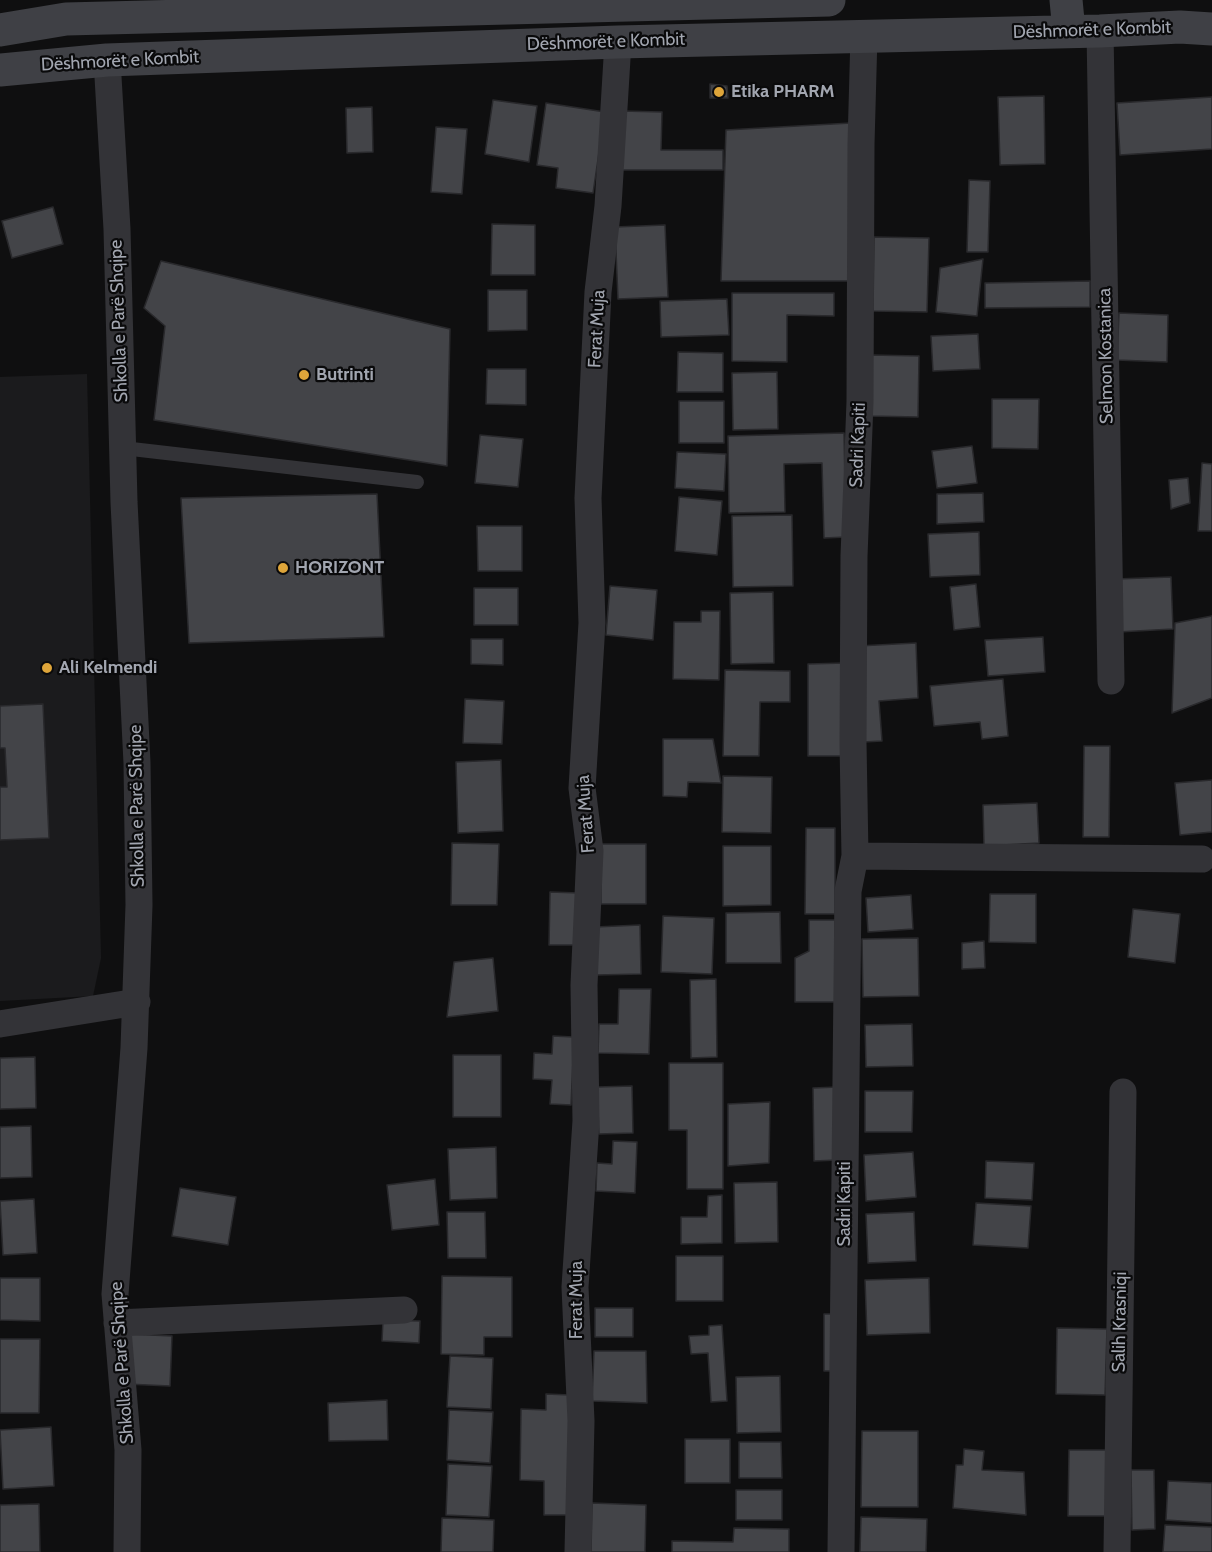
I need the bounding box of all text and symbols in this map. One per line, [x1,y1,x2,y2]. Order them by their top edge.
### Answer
street label: Dëshmorët e Kombit [1013,16,1171,44]
street label: Dëshmorët e Kombit [527,28,685,56]
street label: Dëshmorët e Kombit [40,46,200,76]
place label: Etika PHARM [731,81,835,103]
marker: Etika PHARM [712,85,726,99]
street label: Shkolla e Parë Shqipe [105,239,133,403]
street label: Selmon Kostanica [1094,288,1118,424]
street label: Ferat Muja [584,289,610,369]
place label: Butrinti [316,364,374,386]
marker: Butrinti [297,368,311,382]
street label: Sadri Kapiti [846,402,870,488]
place label: HORIZONT [295,557,384,579]
marker: HORIZONT [276,561,290,575]
place label: Ali Kelmendi [59,657,157,679]
marker: Ali Kelmendi [40,661,54,675]
street label: Shkolla e Parë Shqipe [125,724,149,888]
street label: Ferat Muja [572,774,600,854]
street label: Sadri Kapiti [834,1161,856,1247]
street label: Ferat Muja [566,1261,588,1339]
street label: Salih Krasniqi [1108,1272,1132,1372]
street label: Shkolla e Parë Shqipe [106,1281,138,1445]

